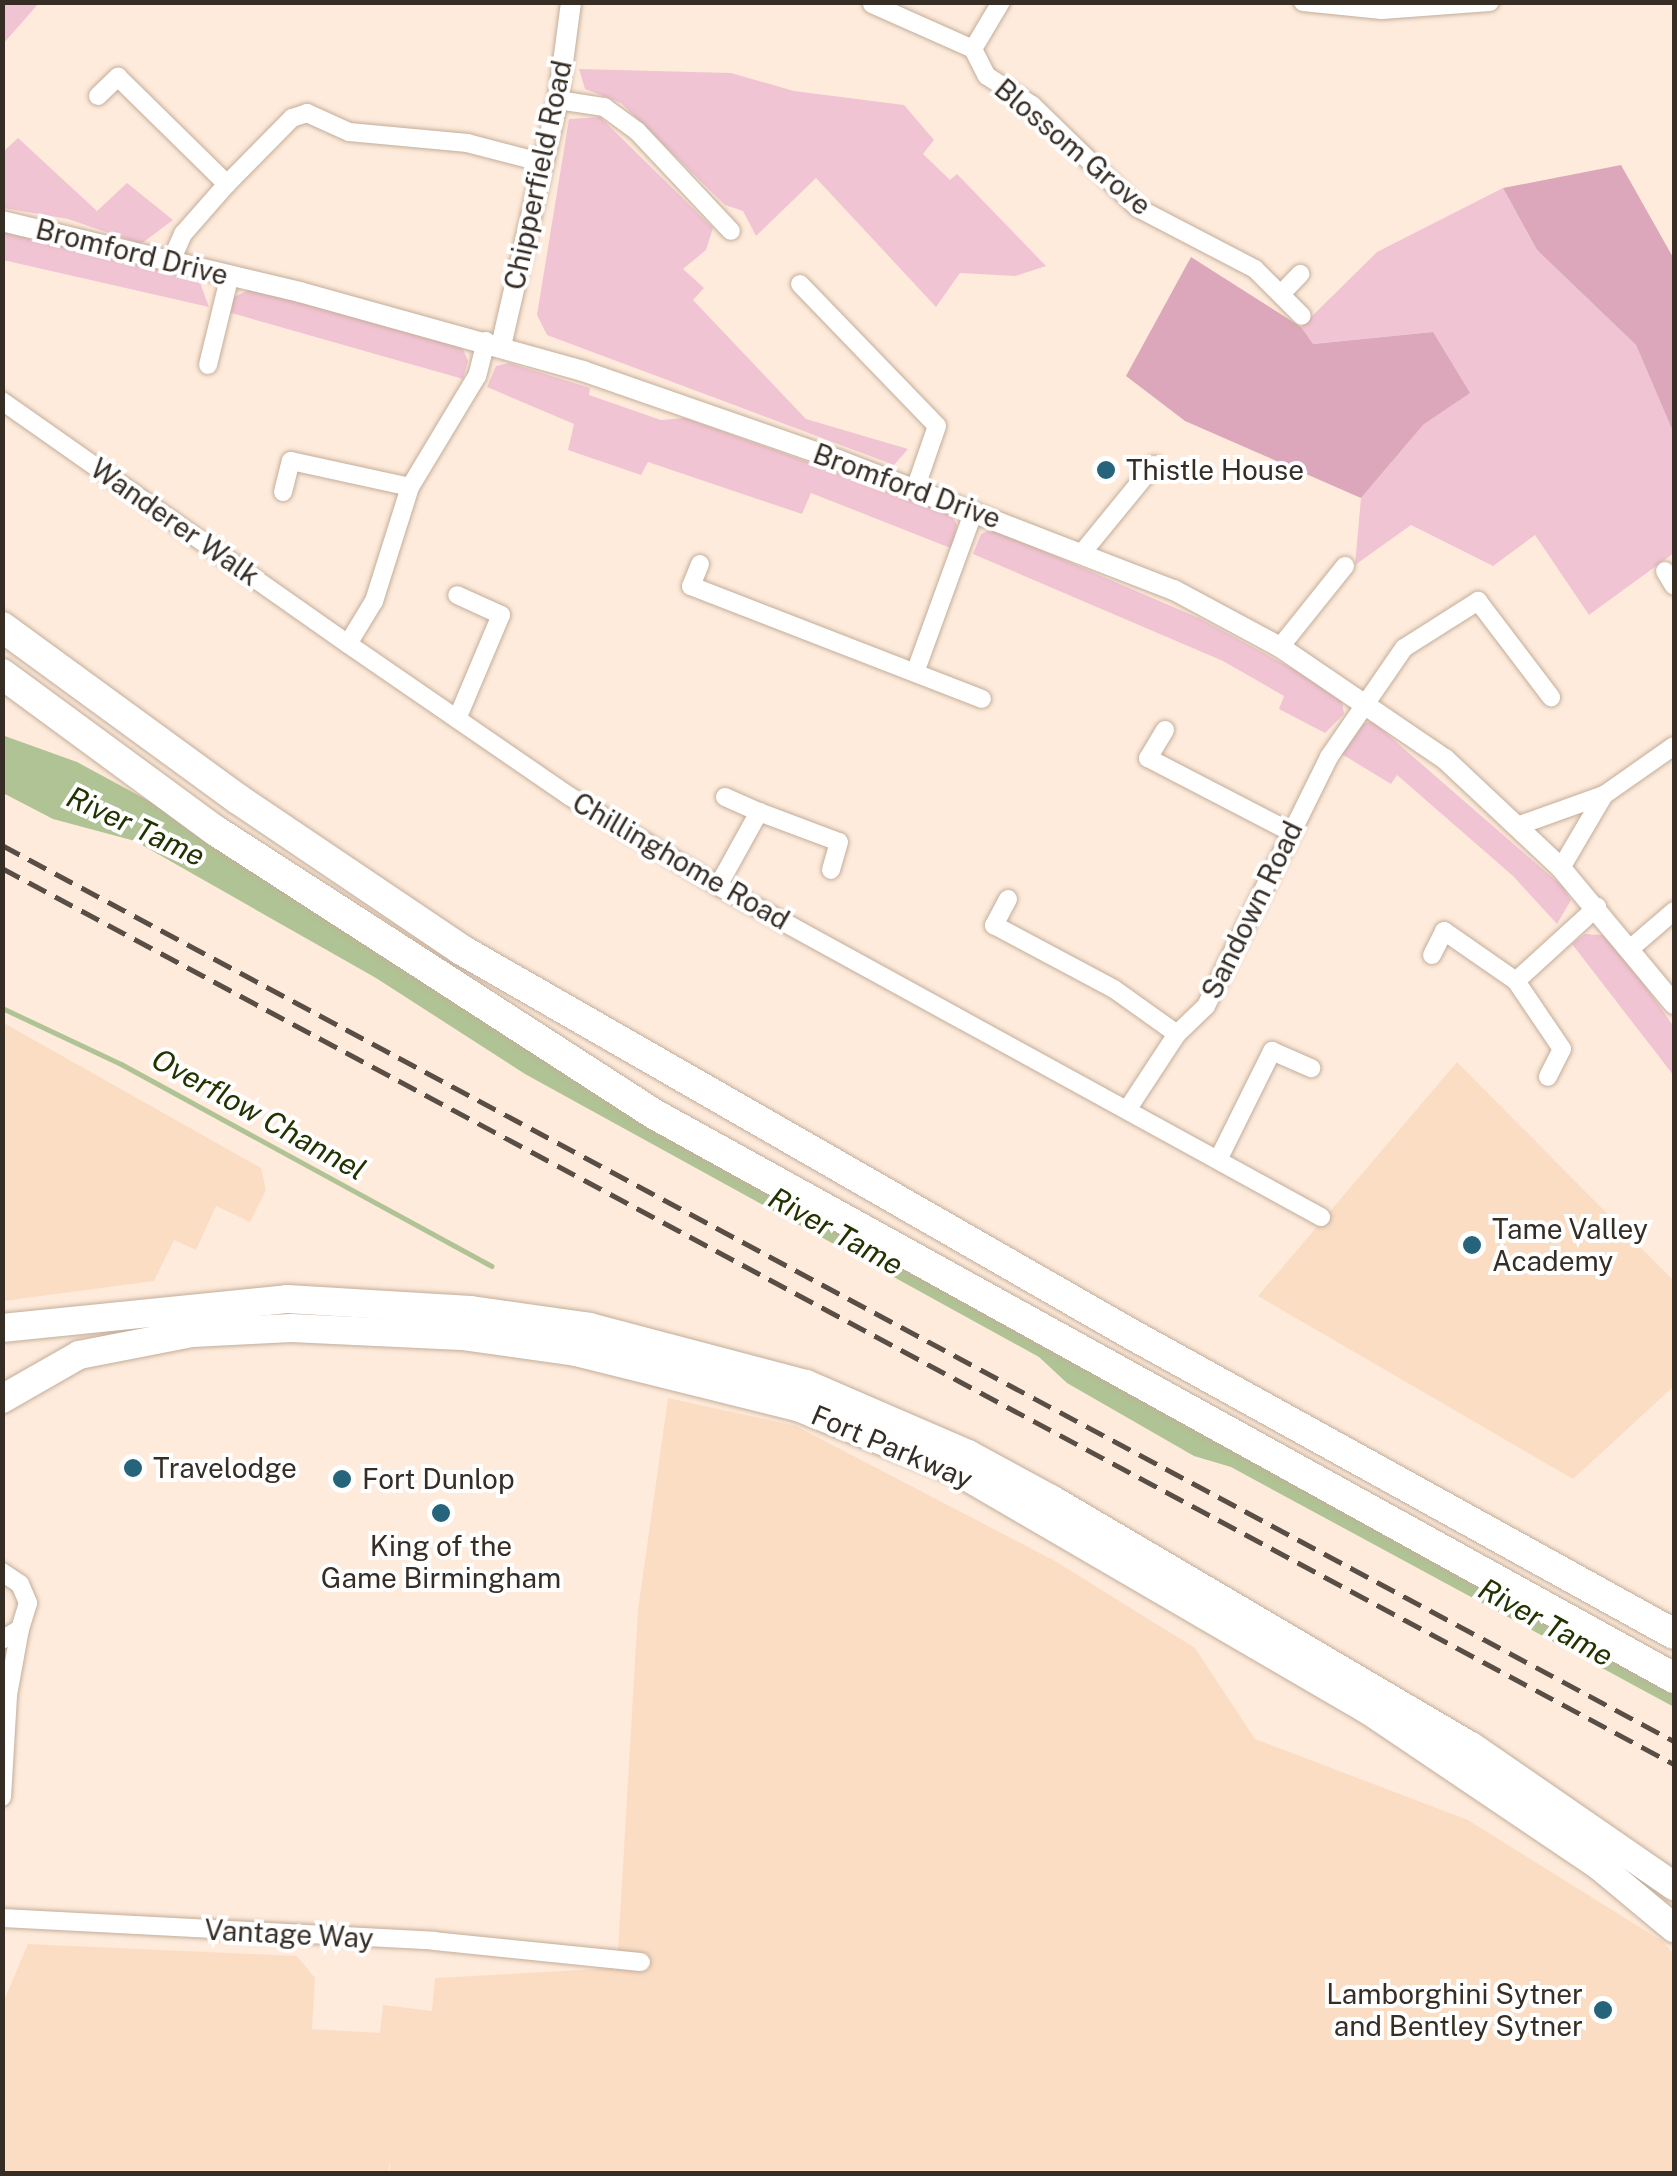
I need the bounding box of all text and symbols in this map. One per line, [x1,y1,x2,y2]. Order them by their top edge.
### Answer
street label: Chipperfield Road [497,57,579,293]
street label: Blossom Grove [988,72,1158,222]
street label: Bromford Drive [32,212,232,292]
street label: Bromford Drive [809,437,1005,535]
street label: Wanderer Walk [84,451,266,593]
place label: Thistle House [1126,453,1304,487]
marker: Thistle House [1095,459,1117,481]
water label: River Tame [61,778,211,874]
street label: Chillinghome Road [567,785,795,937]
street label: Sandown Road [1194,816,1310,1004]
water label: Overflow Channel [146,1040,372,1188]
water label: River Tame [762,1179,910,1283]
place label: Tame Valley Academy [1492,1212,1649,1278]
marker: Tame Valley Academy [1461,1234,1483,1256]
street label: Fort Parkway [806,1398,978,1496]
place label: Travelodge [153,1451,297,1485]
marker: Travelodge [122,1457,144,1479]
place label: Fort Dunlop [362,1462,515,1496]
marker: Fort Dunlop [331,1468,353,1490]
marker: King of the Game Birmingham [430,1502,452,1524]
place label: King of the Game Birmingham [321,1529,561,1595]
water label: River Tame [1472,1570,1620,1674]
street label: Vantage Way [203,1913,375,1955]
place label: Lamborghini Sytner and Bentley Sytner [1326,1977,1583,2043]
marker: Lamborghini Sytner and Bentley Sytner [1592,1999,1614,2021]

